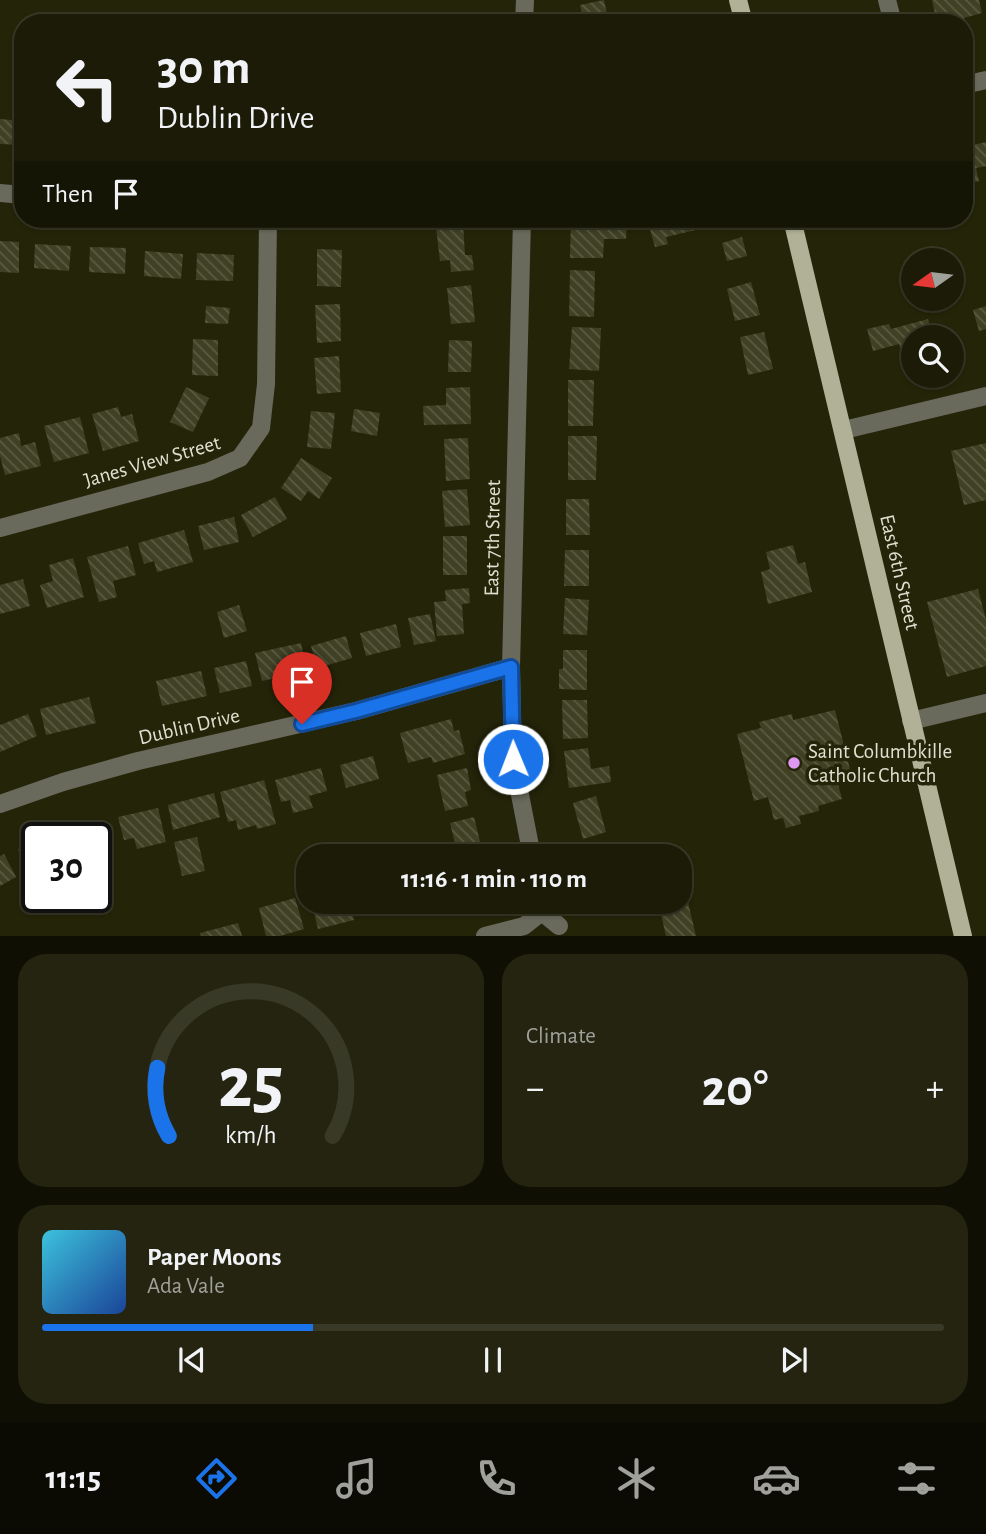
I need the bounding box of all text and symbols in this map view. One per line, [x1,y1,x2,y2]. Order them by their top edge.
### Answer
icon: left [42,42,133,133]
text: 30 m [157,44,251,93]
text: Dublin Drive [157,102,314,134]
icon: arrive [107,175,145,213]
text: Then [42,181,93,207]
north arrow [901,248,964,312]
map controls [901,248,964,388]
button: search [901,325,964,388]
street label: Janes View Street [81,432,223,491]
street label: East 7th Street [481,479,504,596]
street label: East 6th Street [876,512,923,632]
pin [272,652,332,724]
icon: arrive [283,663,321,701]
street label: Dublin Drive [136,705,242,748]
position arrow [476,722,550,796]
place label: Saint Columbkille Catholic Church [808,741,952,786]
marker: Saint Columbkille Catholic Church [786,755,802,771]
speed limit sign: 30 [21,822,112,913]
text: 11:16 · 1 min · 110 m [401,866,587,892]
text: Climate [526,1025,596,1048]
text: 25 [218,1049,284,1122]
text: 20° [702,1063,768,1115]
text: − [526,1070,544,1108]
text: + [926,1070,944,1108]
text: km/h [225,1123,277,1148]
text: Paper Moons [147,1244,282,1270]
text: Ada Vale [147,1275,225,1298]
icon: previous [173,1341,211,1379]
icon: pause [474,1341,512,1379]
icon: next [775,1341,813,1379]
icon: directions [192,1454,241,1503]
icon: music [332,1454,381,1503]
icon: phone [472,1454,521,1503]
icon: climate [612,1454,661,1503]
icon: car [752,1454,801,1503]
icon: filters [892,1454,941,1503]
text: 11:15 [45,1462,101,1494]

